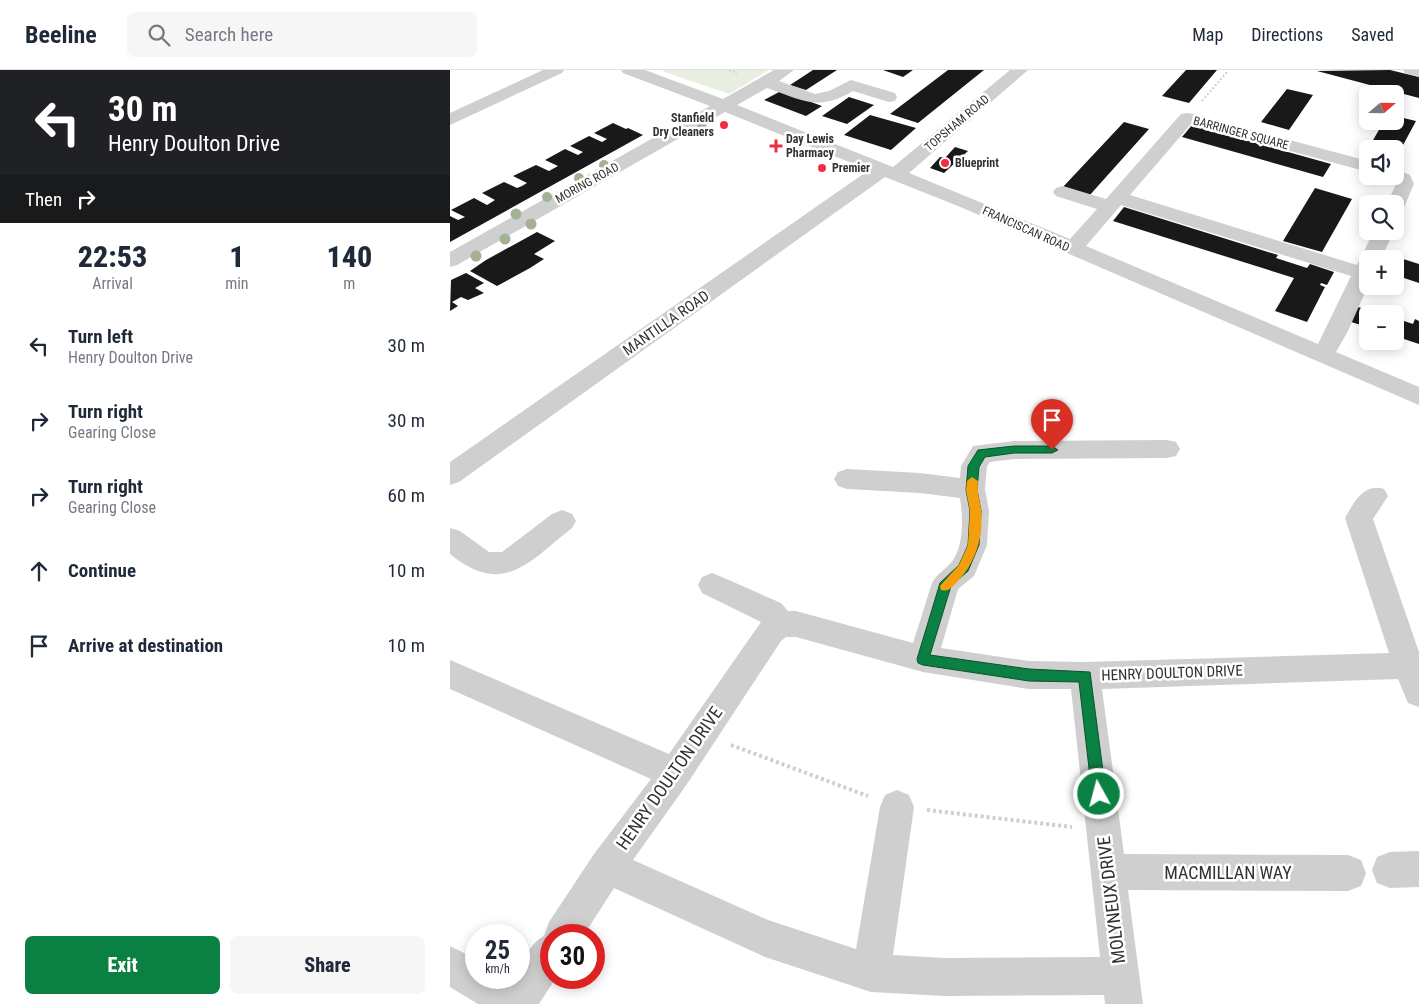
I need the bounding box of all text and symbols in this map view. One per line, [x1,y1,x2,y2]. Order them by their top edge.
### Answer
search box [127,12,477,57]
text: Beeline [25,21,97,49]
icon: search [145,21,173,49]
text: Search here [185,23,273,46]
text: Map [1192,24,1223,45]
text: Directions [1251,24,1323,45]
text: Saved [1351,24,1394,45]
north arrow [1359,85,1404,130]
map controls [1359,85,1404,350]
text: 30 m [108,89,177,130]
icon: left [25,90,90,155]
street label: TOPSHAM ROAD [922,92,992,154]
place label: Stanfield Dry Cleaners [653,111,715,139]
street label: BARRINGER SQUARE [1192,114,1290,152]
marker: Stanfield Dry Cleaners [718,119,730,131]
text: Henry Doulton Drive [108,131,280,156]
place label: Day Lewis Pharmacy [786,132,835,160]
marker: Day Lewis Pharmacy [770,140,782,152]
button: sound [1359,140,1404,185]
place label: Blueprint [955,156,999,170]
marker: Blueprint [939,157,951,169]
street label: MORING ROAD [553,160,621,206]
place label: Premier [832,161,870,175]
marker: Premier [816,162,828,174]
icon: right [72,185,100,213]
text: Then [25,188,62,211]
button: search [1359,195,1404,240]
street label: FRANCISCAN ROAD [980,204,1072,255]
text: 22:53 [78,239,147,274]
text: 1 [229,239,244,274]
text: 140 [326,239,372,274]
button: + [1359,250,1404,295]
text: Arrival [92,274,133,293]
text: min [225,274,249,293]
text: m [343,274,355,293]
street label: MANTILLA ROAD [619,287,713,359]
button: − [1359,305,1404,350]
text: Turn left [68,325,133,348]
icon: left [25,332,53,360]
text: 30 m [388,334,425,357]
text: Henry Doulton Drive [68,348,193,367]
pin [1031,399,1073,450]
text: Turn right [68,400,143,423]
icon: arrive [1038,406,1066,434]
icon: right [25,407,53,435]
text: 30 m [388,409,425,432]
text: Gearing Close [68,423,156,442]
text: Turn right [68,475,143,498]
icon: right [25,482,53,510]
text: 60 m [388,484,425,507]
text: Gearing Close [68,498,156,517]
icon: ahead [25,557,53,585]
text: Continue [68,559,136,582]
text: 10 m [388,559,425,582]
icon: arrive [25,632,53,660]
text: Arrive at destination [68,634,223,657]
text: 10 m [388,634,425,657]
street label: HENRY DOULTON DRIVE [1101,662,1243,684]
street label: HENRY DOULTON DRIVE [612,702,726,854]
position arrow [1072,767,1124,819]
street label: MOLYNEUX DRIVE [1093,835,1129,965]
street label: MACMILLAN WAY [1164,862,1292,883]
speed limit sign: 30 [540,924,605,989]
button: Exit [25,936,220,994]
button: Share [230,936,425,994]
text: 25 [485,936,510,965]
text: km/h [485,962,510,976]

